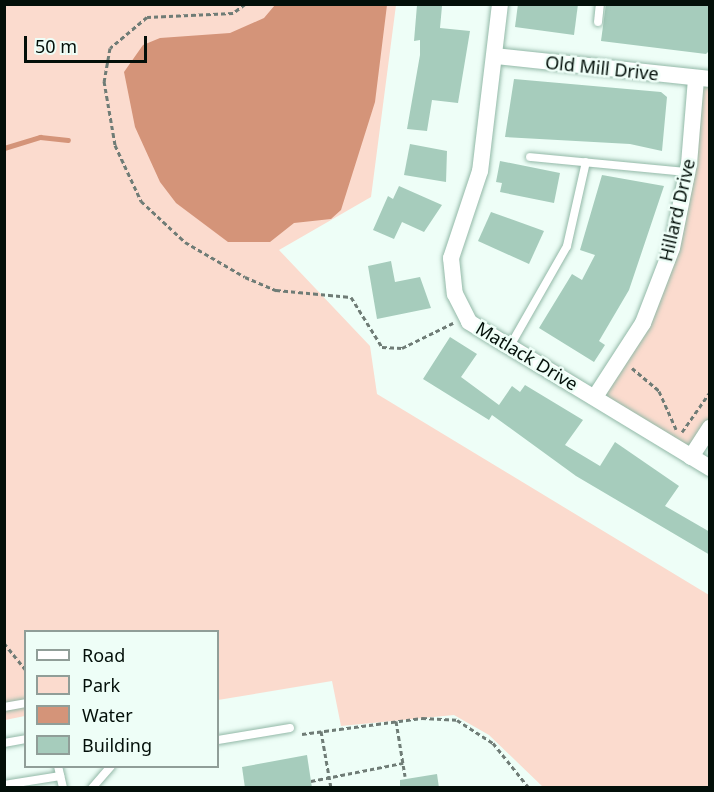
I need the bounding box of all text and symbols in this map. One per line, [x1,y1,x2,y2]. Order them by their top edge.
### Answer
scale bar [27,24,150,62]
text: 50 m [35,34,77,58]
street label: Old Mill Drive [544,51,660,85]
street label: Hillard Drive [655,157,699,263]
street label: Matlack Drive [472,317,582,395]
legend [24,630,219,768]
text: Road [82,643,125,667]
text: Park [82,673,120,697]
text: Water [82,703,133,727]
text: Building [82,733,152,757]

